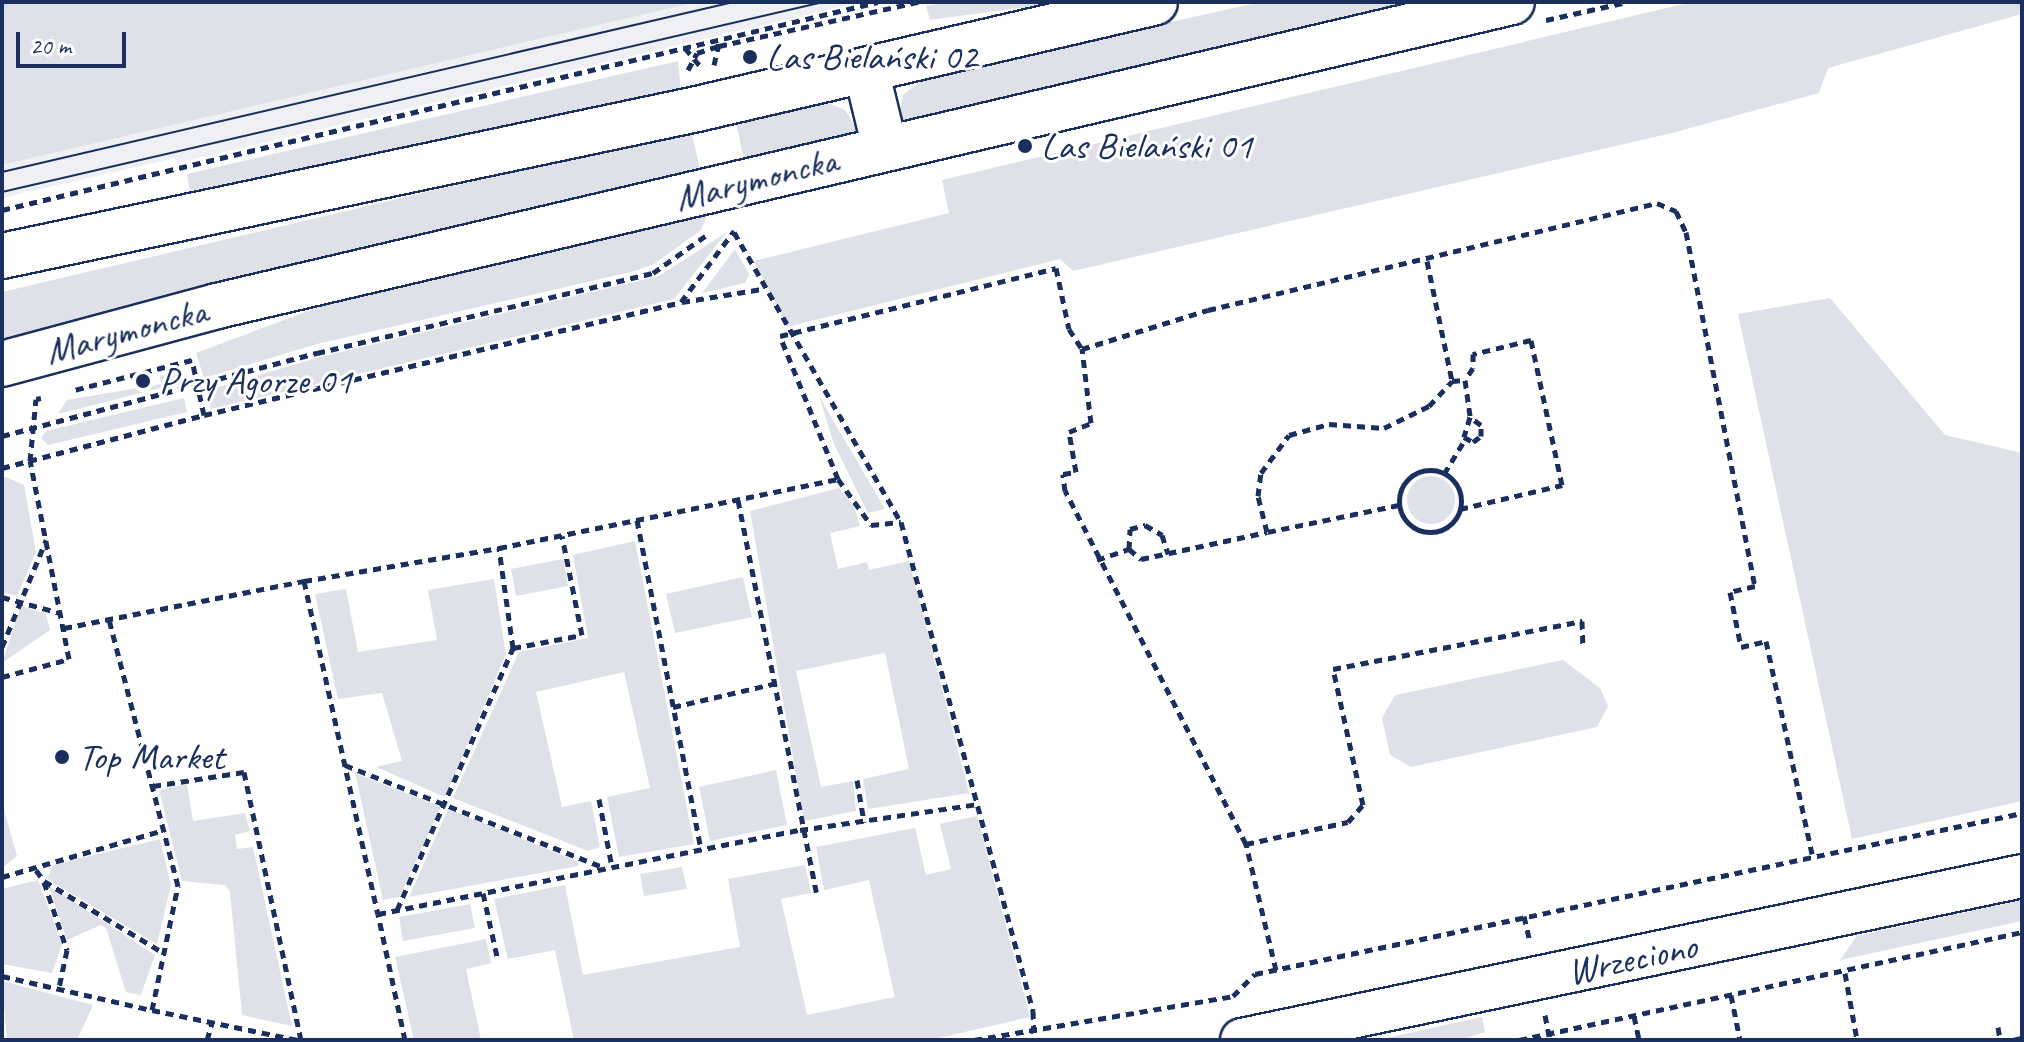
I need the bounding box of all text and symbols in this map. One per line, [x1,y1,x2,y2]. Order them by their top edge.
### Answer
scale bar [20,16,130,66]
text: 20 m [30,31,71,61]
place label: Las Bielański 02 [766,34,977,80]
marker: Las Bielański 02 [741,48,759,66]
place label: Las Bielański 01 [1041,123,1252,169]
street label: Marymoncka [670,137,842,221]
marker: Las Bielański 01 [1016,137,1034,155]
street label: Marymoncka [40,288,212,374]
place label: Przy Agorze 01 [159,358,352,404]
marker: Przy Agorze 01 [134,372,152,390]
place label: Top Market [78,734,225,780]
marker: Top Market [53,748,71,766]
street label: Wrzeciono [1563,923,1701,995]

